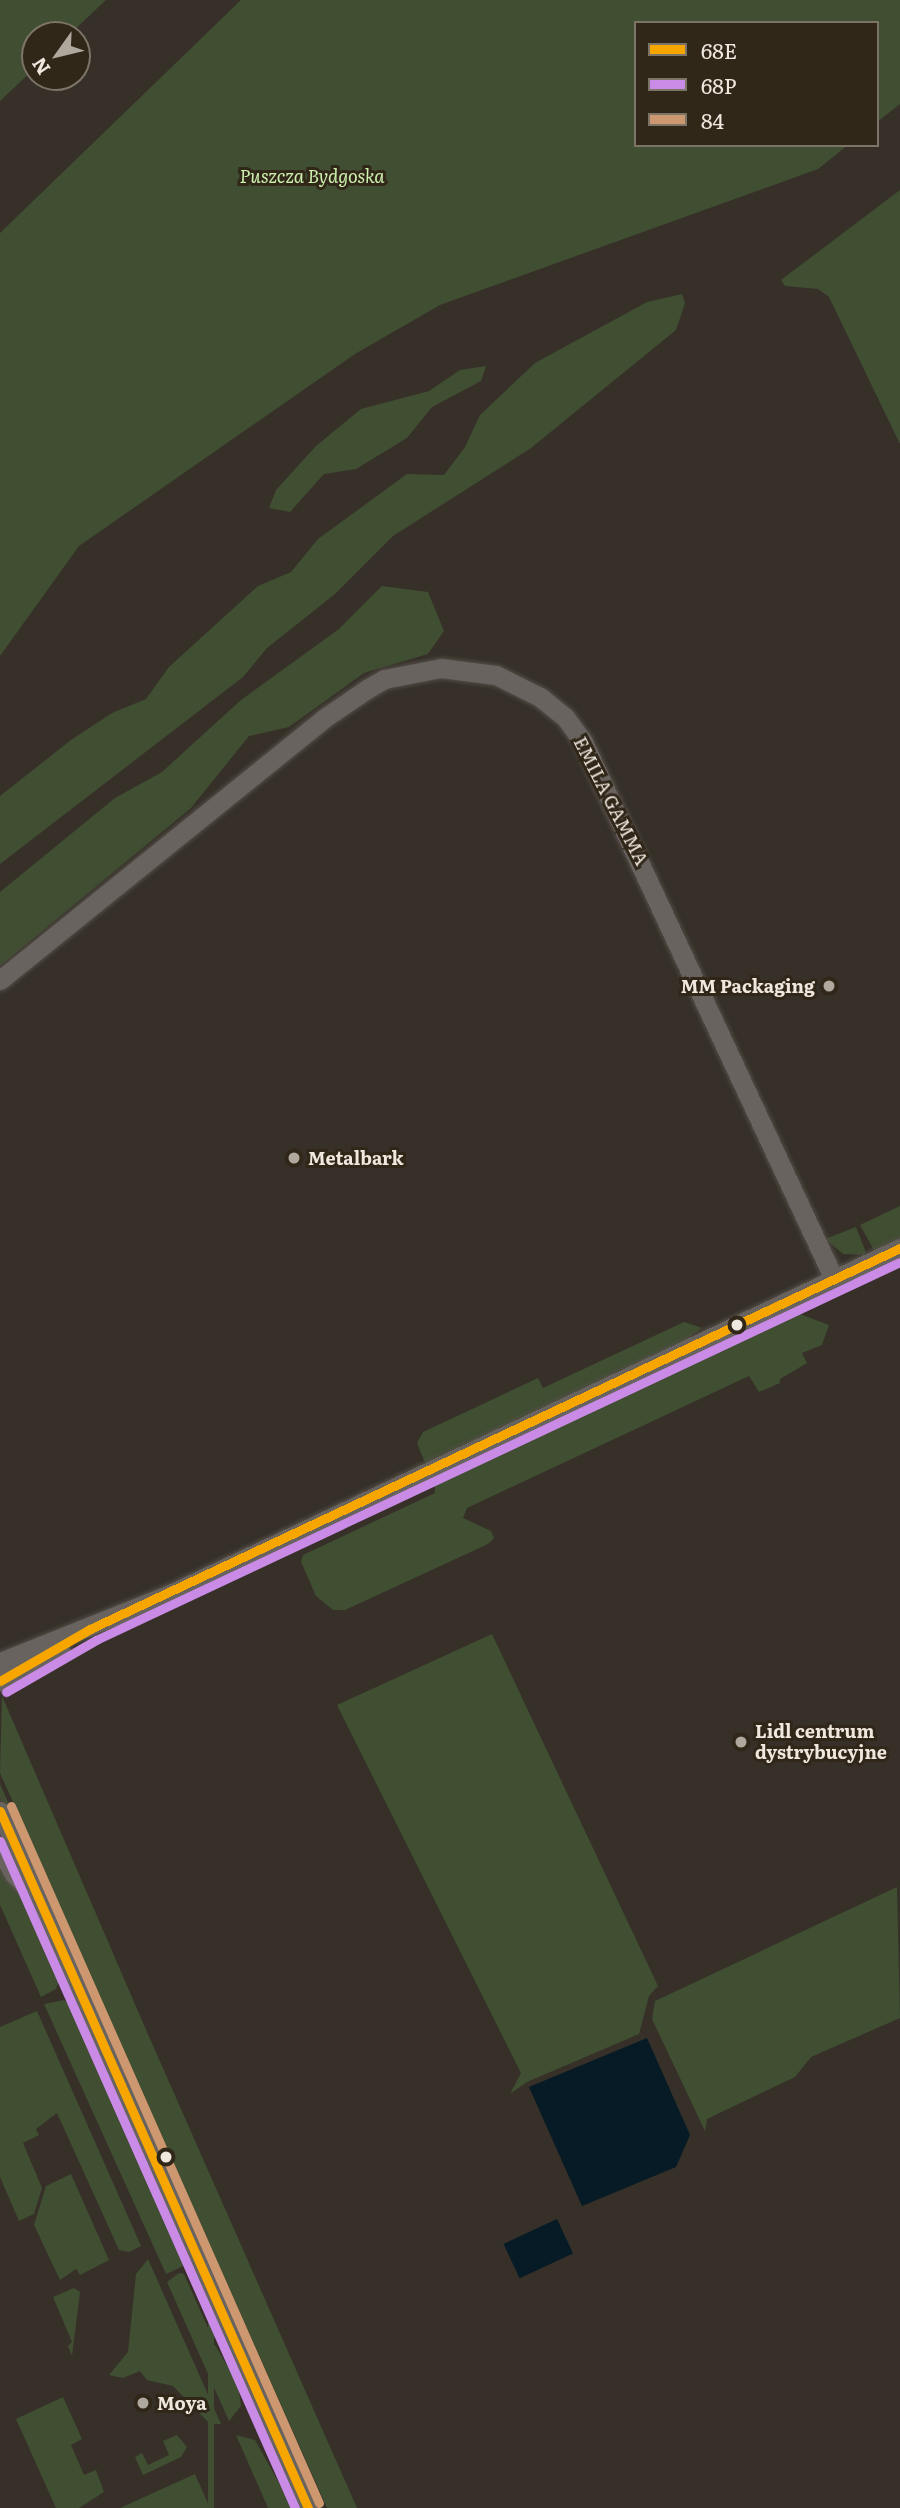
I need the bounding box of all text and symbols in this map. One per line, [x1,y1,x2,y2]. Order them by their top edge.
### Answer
north arrow [21,21,91,91]
legend [634,21,879,147]
text: 68E [701,34,737,65]
text: N [24,52,56,81]
text: 68P [701,69,737,100]
text: 84 [701,104,724,135]
park label: Puszcza Bydgoska [239,165,385,187]
street label: EMILA GAMMA [569,733,653,869]
place label: MM Packaging [681,975,815,997]
marker: MM Packaging [821,978,837,994]
place label: Metalbark [308,1147,404,1169]
marker: Metalbark [286,1150,302,1166]
unlabelled marker [730,1318,744,1332]
place label: Lidl centrum dystrybucyjne [755,1721,887,1764]
marker: Lidl centrum dystrybucyjne [733,1734,749,1750]
unlabelled marker [159,2150,173,2164]
place label: Moya [157,2392,207,2414]
marker: Moya [135,2395,151,2411]

